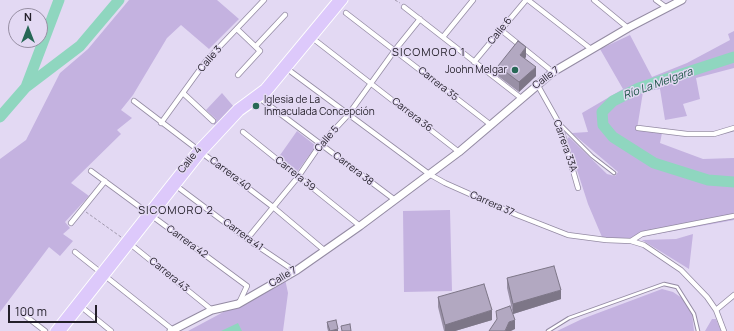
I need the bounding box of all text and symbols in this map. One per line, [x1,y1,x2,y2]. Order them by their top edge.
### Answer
north arrow [8,8,48,48]
text: N [24,9,32,24]
street label: Calle 6 [485,15,515,47]
street label: Calle 3 [195,43,225,75]
district label: SICOMORO 1 [392,46,466,60]
place label: Joohn Melgar [445,64,507,76]
street label: Calle 7 [530,64,562,92]
street label: Carrera 35 [415,65,461,103]
marker: Joohn Melgar [510,65,520,75]
water label: Río La Melgara [622,65,694,103]
place label: Iglesia de La Inmaculada Concepción [264,94,375,118]
street label: Carrera 36 [389,95,435,135]
marker: Iglesia de La Inmaculada Concepción [251,101,261,111]
street label: Carrera 33A [551,119,579,173]
street label: Calle 5 [312,123,342,155]
street label: Calle 4 [176,144,204,176]
street label: Carrera 38 [330,150,376,188]
street label: Carrera 39 [272,154,318,194]
street label: Carrera 40 [207,155,253,193]
street label: Carrera 37 [468,189,516,219]
district label: SICOMORO 2 [138,204,214,218]
street label: Carrera 41 [221,217,265,253]
street label: Carrera 42 [164,223,210,261]
street label: Carrera 43 [147,255,191,295]
street label: Calle 7 [267,264,299,290]
scale bar [10,297,99,323]
text: 100 m [15,303,47,320]

